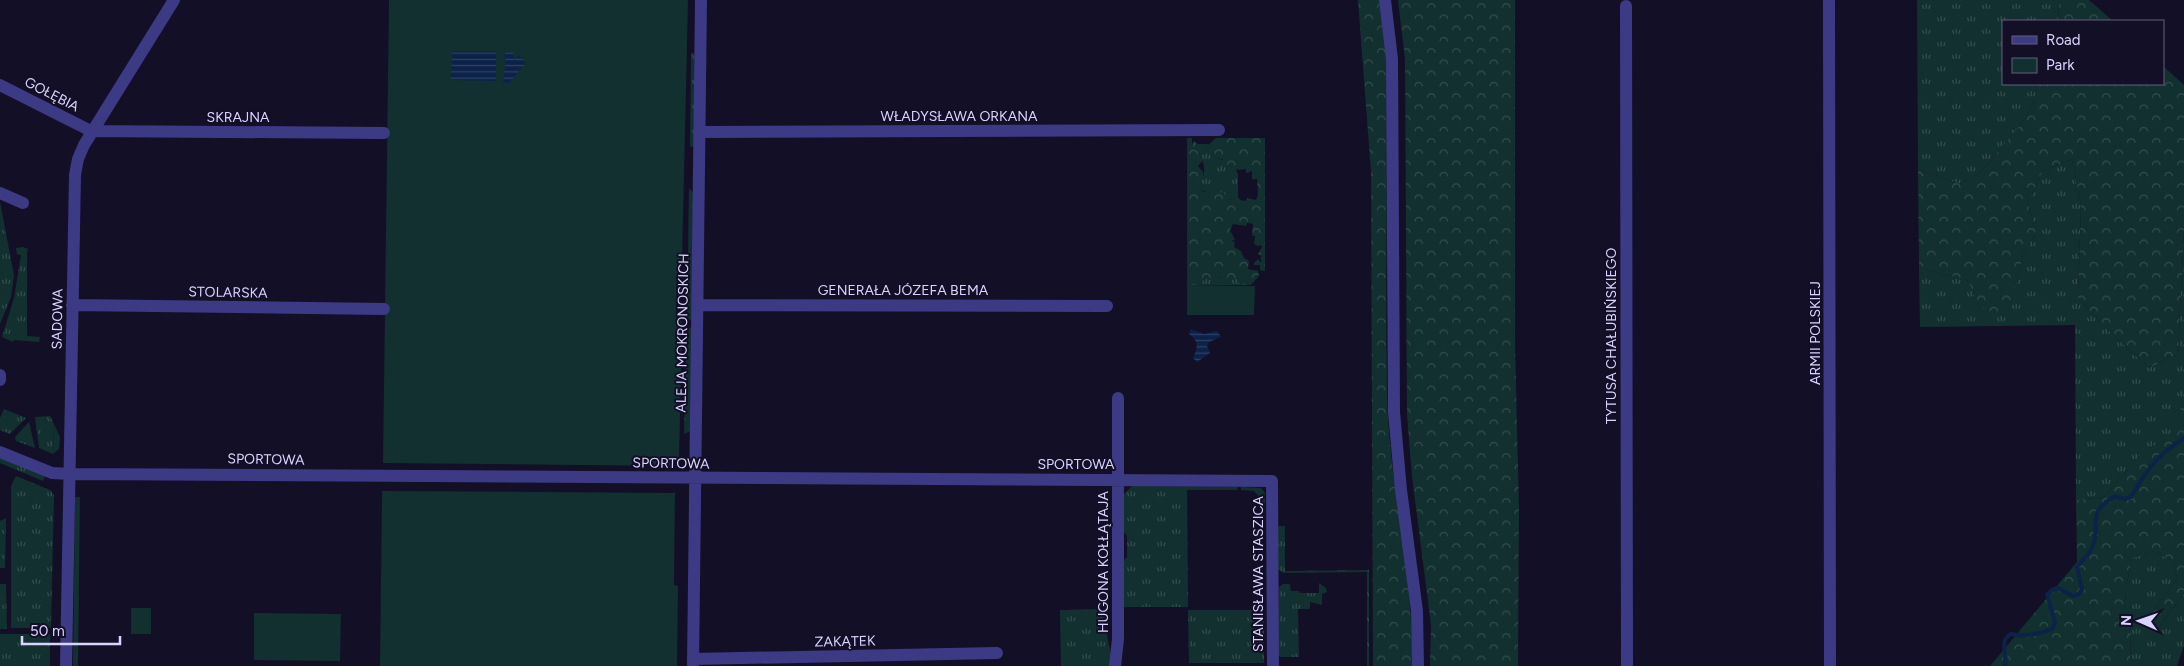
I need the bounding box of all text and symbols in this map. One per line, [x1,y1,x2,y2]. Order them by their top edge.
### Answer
legend [2002,20,2164,85]
text: Road [2046,31,2081,49]
text: Park [2046,56,2075,74]
street label: GOŁĘBIA [22,74,82,116]
street label: WŁADYSŁAWA ORKANA [881,108,1038,125]
street label: SKRAJNA [207,109,270,126]
street label: TYTUSA CHAŁUBIŃSKIEGO [1603,248,1620,424]
street label: ALEJA MOKRONOSKICH [673,253,692,413]
street label: ARMII POLSKIEJ [1807,281,1824,385]
street label: GENERAŁA JÓZEFA BEMA [818,282,989,299]
street label: STOLARSKA [188,283,268,302]
street label: SADOWA [48,288,67,350]
street label: SPORTOWA [227,450,305,469]
street label: SPORTOWA [632,454,710,473]
street label: SPORTOWA [1037,456,1115,473]
street label: HUGONA KOŁŁĄTAJA [1095,490,1112,633]
street label: STANISŁAWA STASZICA [1250,495,1267,652]
north arrow [2114,596,2164,646]
scale bar [22,614,120,646]
text: N [2118,615,2135,626]
text: 50 m [30,622,65,640]
street label: ZAKĄTEK [814,632,876,651]

